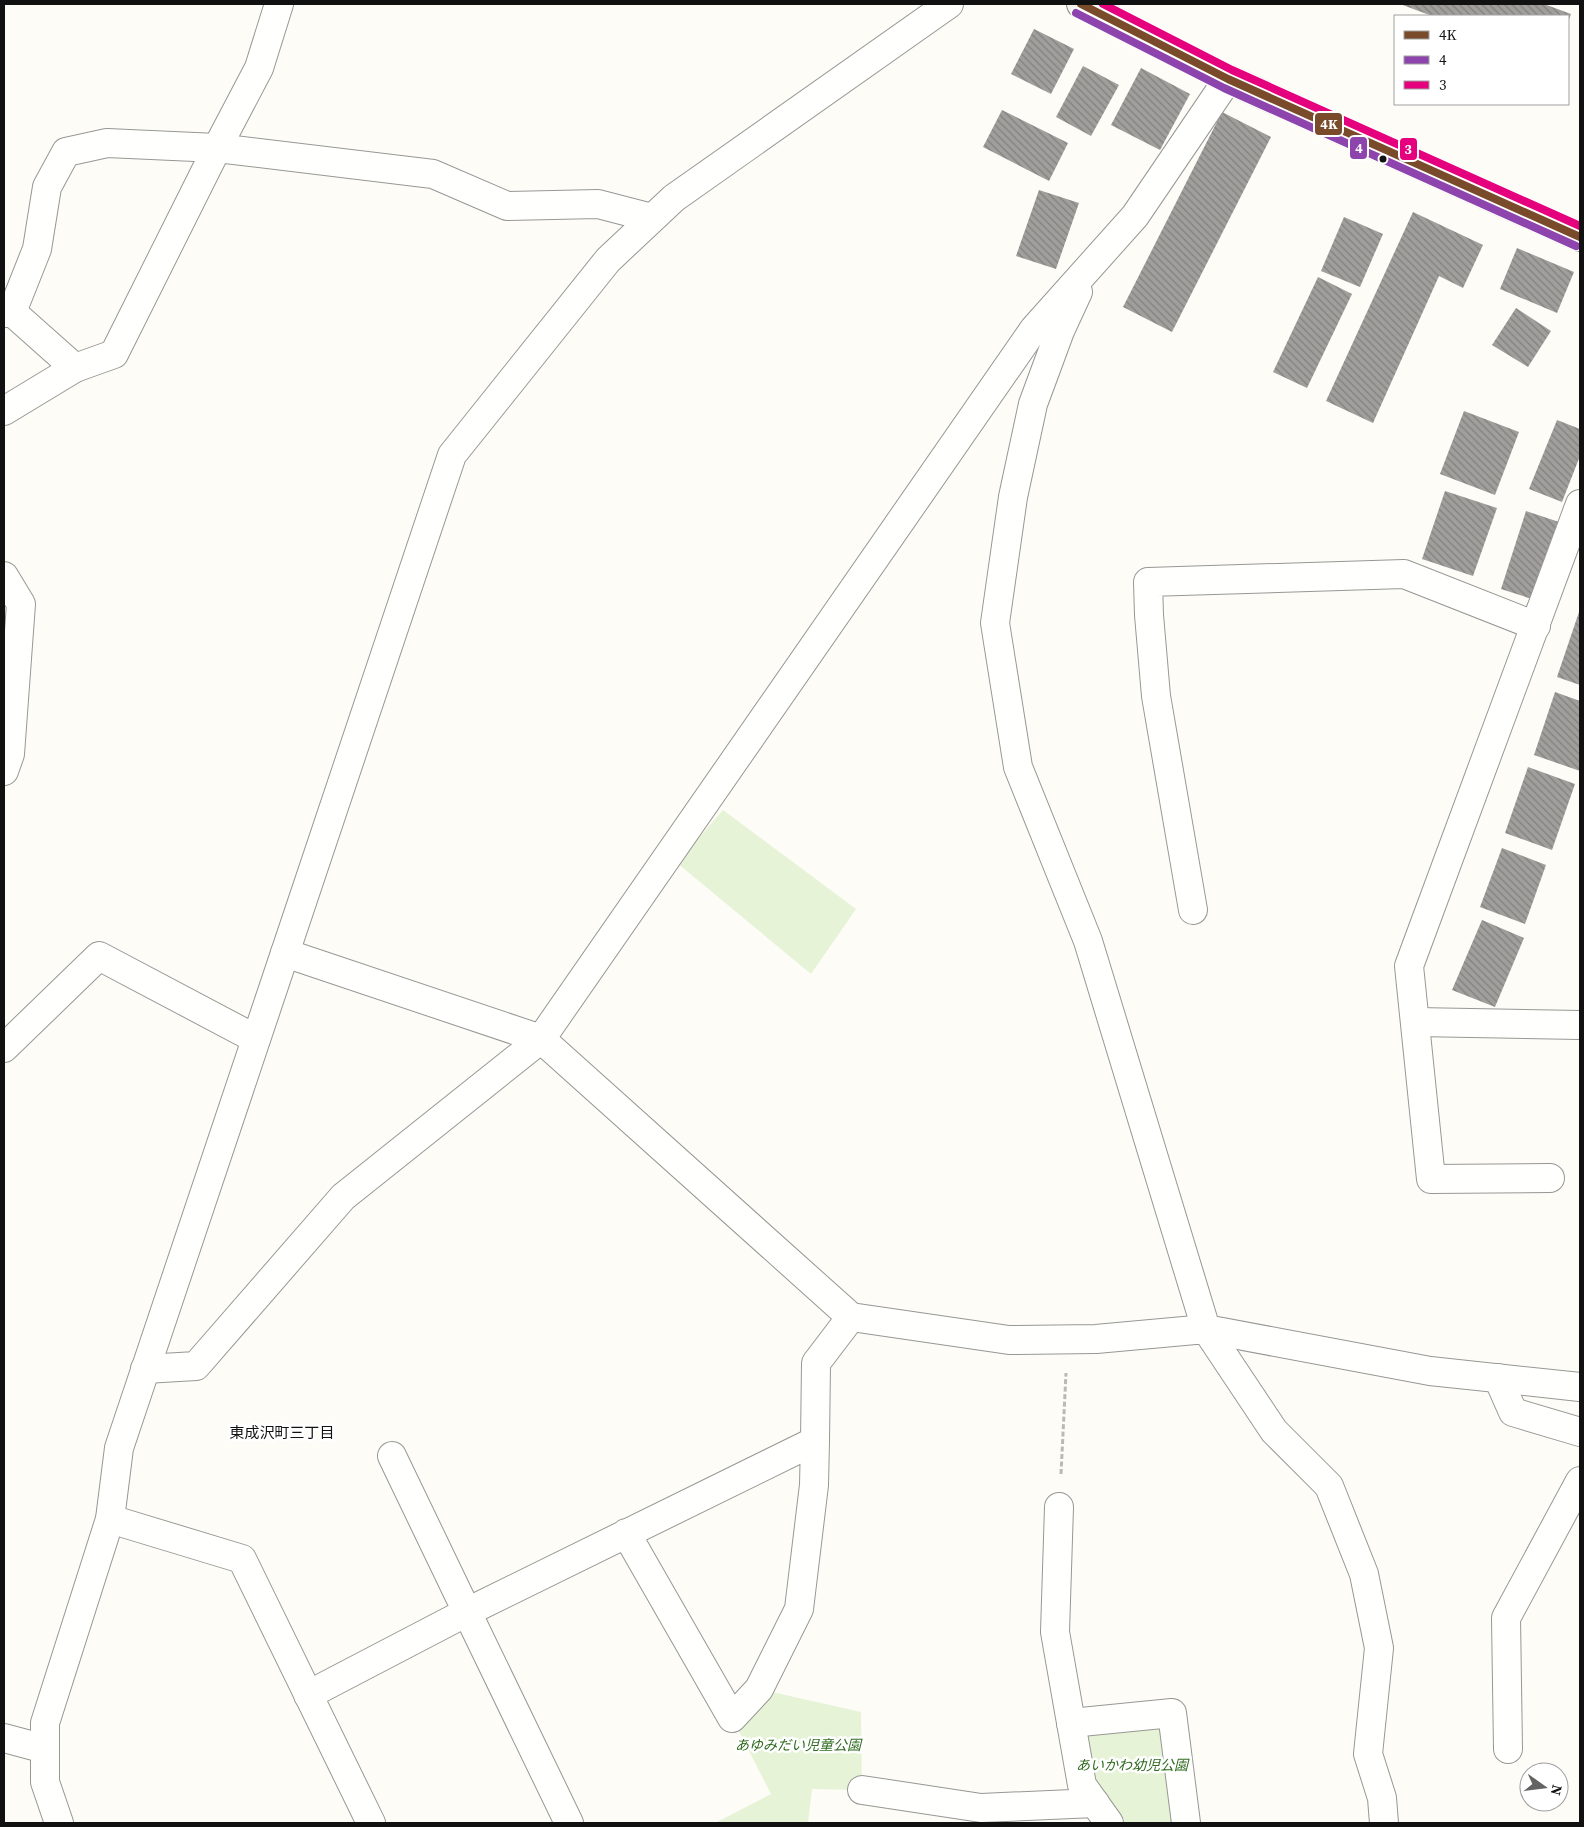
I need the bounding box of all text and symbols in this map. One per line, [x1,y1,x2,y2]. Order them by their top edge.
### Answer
legend [1394,15,1569,105]
text: 4K [1439,24,1457,45]
text: 4 [1439,49,1447,70]
text: 3 [1439,74,1447,95]
line badge: 4K [1314,112,1343,136]
text: 4K [1320,114,1338,134]
line badge: 4 [1349,136,1368,160]
line badge: 3 [1399,137,1418,161]
text: 4 [1355,138,1363,158]
text: 3 [1404,139,1412,159]
unlabelled marker [1378,154,1388,164]
district label: 東成沢町三丁目 [229,1422,335,1443]
park label: あゆみだい児童公園 [735,1735,863,1755]
park label: あいかわ幼児公園 [1076,1755,1190,1775]
north arrow [1519,1762,1569,1812]
text: N [1546,1783,1568,1798]

